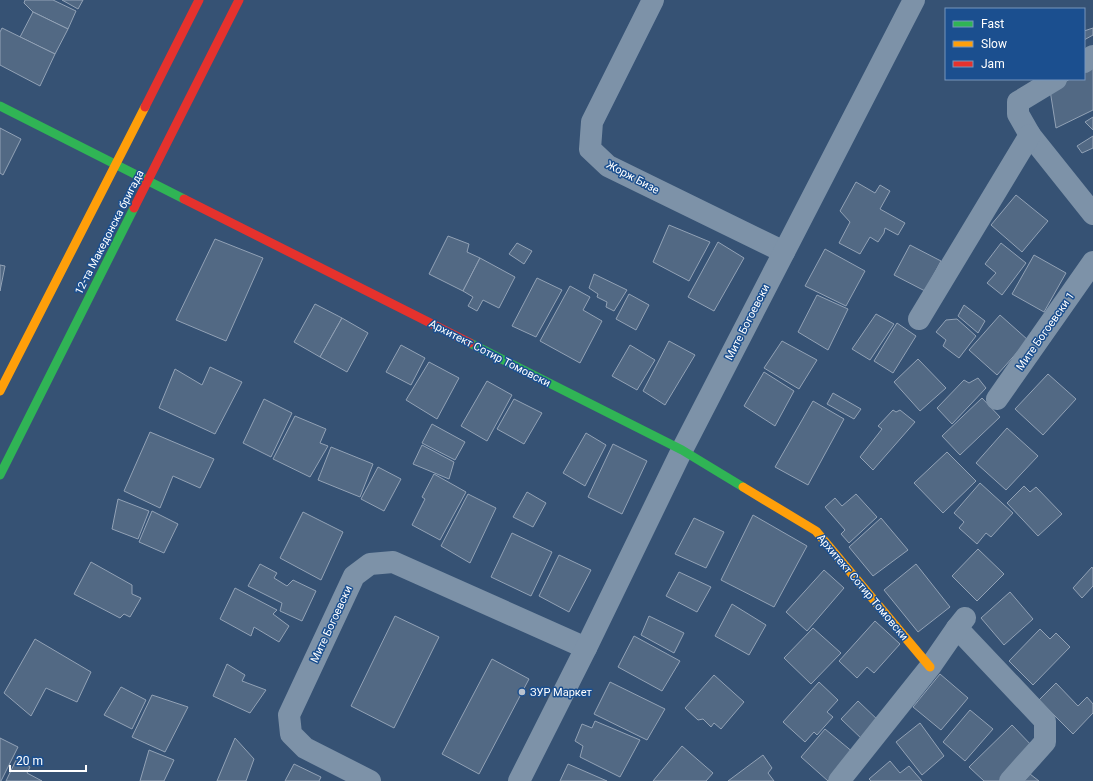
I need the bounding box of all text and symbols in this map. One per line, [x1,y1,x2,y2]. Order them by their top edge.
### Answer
legend [945,8,1085,80]
text: Fast [981,17,1004,31]
text: Slow [981,37,1007,51]
text: Jam [981,57,1005,71]
street label: Жорж Бизе [604,158,662,197]
street label: 12-та Македонска бригада [72,168,147,297]
street label: Мите Богоевски [723,282,772,362]
street label: Мите Богоевски 1 [1014,290,1077,373]
street label: Архитект Сотир Томовски [427,317,553,390]
street label: Архитект Сотир Томовски [814,532,911,643]
street label: Мите Богоевски [308,584,355,665]
place label: ЗУР Маркет [530,686,592,699]
marker: ЗУР Маркет [517,687,527,697]
scale bar [10,747,86,773]
text: 20 m [16,754,43,768]

